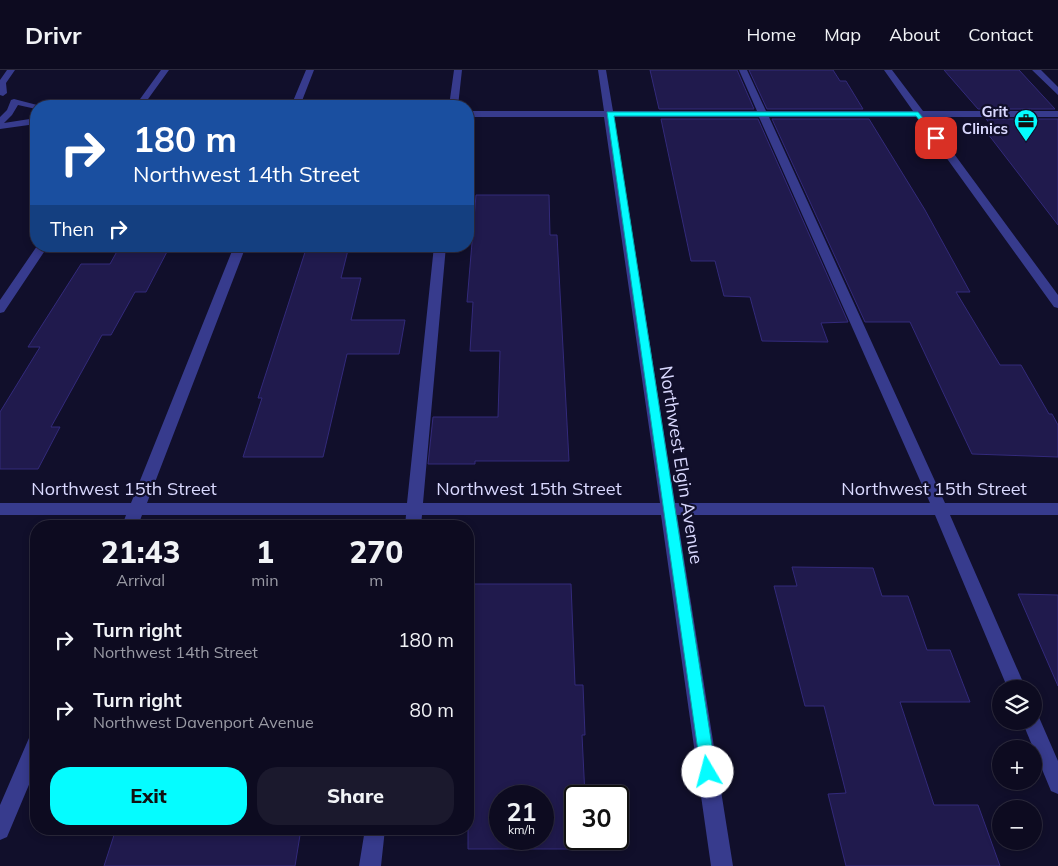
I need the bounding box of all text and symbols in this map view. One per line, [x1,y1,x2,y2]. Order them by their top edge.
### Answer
text: Drivr [25,20,81,50]
text: Home [746,23,796,46]
text: Map [824,23,861,46]
text: About [889,23,940,46]
text: Contact [968,23,1033,46]
place label: Grit Clinics [962,102,1008,138]
office icon: Grit Clinics [1013,108,1039,142]
text: 180 m [133,117,237,161]
pin [915,117,957,159]
icon: right [50,120,115,185]
icon: arrive [922,124,950,152]
text: Northwest 14th Street [133,160,360,188]
icon: right [104,215,132,243]
text: Then [50,217,94,241]
street label: Northwest Elgin Avenue [654,364,709,566]
street label: Northwest 15th Street [31,477,217,500]
street label: Northwest 15th Street [436,477,622,500]
street label: Northwest 15th Street [841,477,1027,500]
text: 21:43 [101,533,181,571]
text: 1 [256,533,274,571]
text: 270 [349,533,403,571]
text: Arrival [116,570,165,590]
text: min [251,570,279,590]
text: m [369,570,383,590]
text: Turn right [93,618,182,642]
icon: right [50,626,78,654]
text: 180 m [398,628,454,652]
text: Northwest 14th Street [93,642,258,662]
map controls [992,680,1042,850]
button: layers [992,680,1042,730]
text: Turn right [93,688,182,712]
icon: right [50,696,78,724]
text: 80 m [410,698,454,722]
text: Northwest Davenport Avenue [93,712,314,732]
button: + [992,740,1042,790]
position arrow [681,745,733,797]
button: Exit [50,767,247,825]
button: Share [257,767,454,825]
speed limit sign: 30 [564,785,629,850]
text: 21 [506,796,537,827]
button: − [992,800,1042,850]
text: km/h [508,822,535,837]

